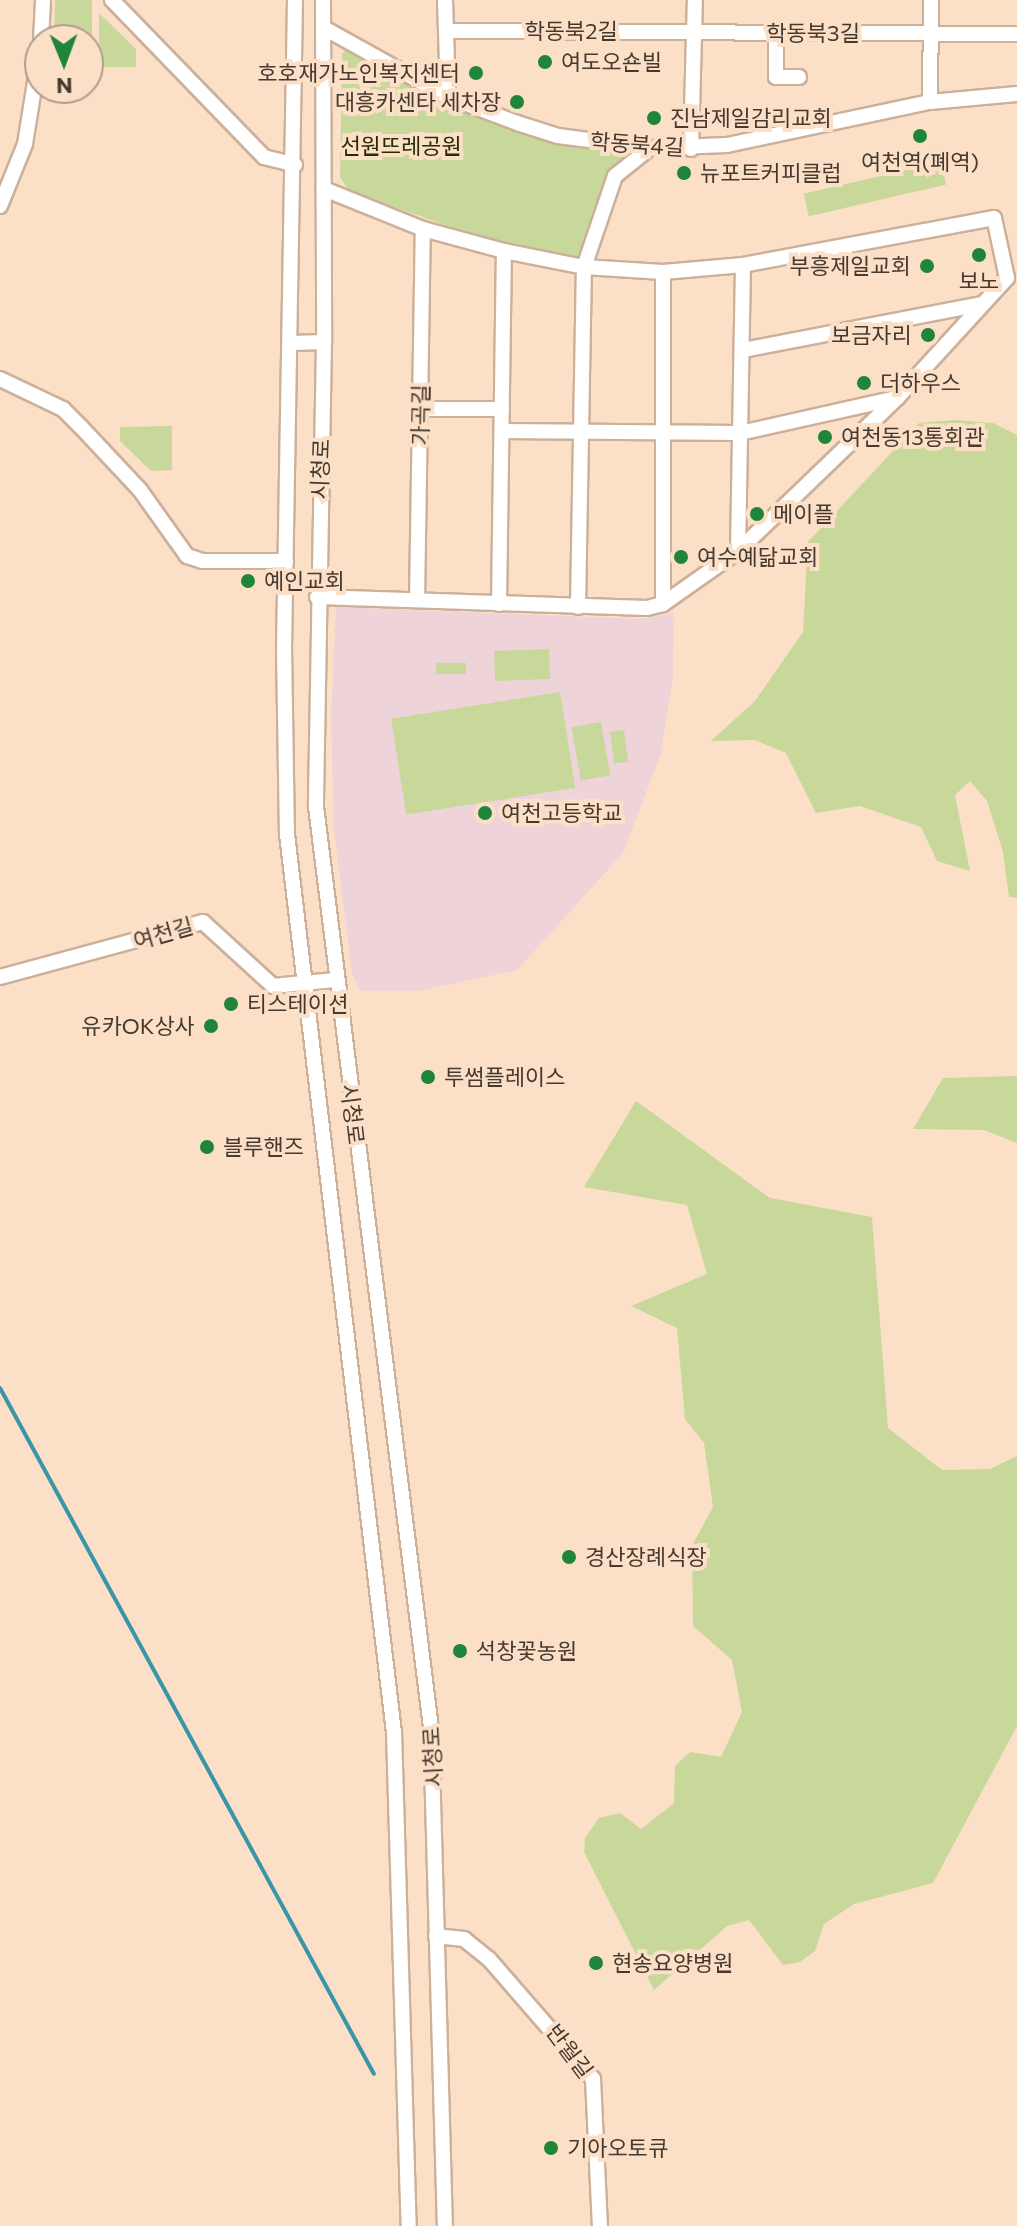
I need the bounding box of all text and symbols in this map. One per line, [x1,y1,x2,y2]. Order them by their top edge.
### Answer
street label: 학동북2길 [524,18,618,44]
street label: 학동북3길 [766,20,860,46]
north arrow [24,24,104,104]
place label: 여도오숀빌 [561,49,662,75]
marker: 여도오숀빌 [536,53,554,71]
place label: 호호재가노인복지센터 [258,60,460,86]
marker: 호호재가노인복지센터 [467,64,485,82]
text: N [56,73,73,100]
place label: 대흥카센타 세차장 [335,89,501,115]
marker: 대흥카센타 세차장 [508,93,526,111]
place label: 진남제일감리교회 [670,105,832,131]
marker: 진남제일감리교회 [645,109,663,127]
marker: 여천역(폐역) [911,127,929,145]
street label: 학동북4길 [589,128,685,160]
park label: 선원뜨레공원 [340,133,462,159]
place label: 여천역(폐역) [861,149,979,175]
place label: 뉴포트커피클럽 [700,160,842,186]
marker: 뉴포트커피클럽 [675,164,693,182]
marker: 보노 [970,246,988,264]
place label: 부흥제일교회 [790,253,911,279]
marker: 부흥제일교회 [918,257,936,275]
place label: 보노 [959,268,999,294]
place label: 보금자리 [831,322,912,348]
marker: 보금자리 [919,326,937,344]
place label: 더하우스 [880,370,961,396]
marker: 더하우스 [855,374,873,392]
street label: 가곡길 [406,384,434,446]
place label: 여천동13통회관 [841,424,984,450]
marker: 여천동13통회관 [816,428,834,446]
street label: 시청로 [306,438,334,500]
place label: 메이플 [773,501,834,527]
marker: 메이플 [748,505,766,523]
place label: 여수예닮교회 [697,544,818,570]
marker: 여수예닮교회 [672,548,690,566]
place label: 예인교회 [264,568,345,594]
marker: 예인교회 [239,572,257,590]
place label: 여천고등학교 [501,800,622,826]
marker: 여천고등학교 [476,804,494,822]
street label: 여천길 [130,912,196,954]
place label: 티스테이션 [247,991,348,1017]
marker: 티스테이션 [222,995,240,1013]
place label: 유카OK상사 [81,1013,195,1039]
marker: 유카OK상사 [202,1017,220,1035]
place label: 투썸플레이스 [444,1064,565,1090]
marker: 투썸플레이스 [419,1068,437,1086]
street label: 시청로 [336,1082,370,1146]
place label: 블루핸즈 [223,1134,304,1160]
marker: 블루핸즈 [198,1138,216,1156]
place label: 경산장례식장 [585,1544,706,1570]
marker: 경산장례식장 [560,1548,578,1566]
place label: 석창꽃농원 [476,1638,577,1664]
marker: 석창꽃농원 [451,1642,469,1660]
street label: 시청로 [417,1726,447,1788]
place label: 현송요양병원 [612,1950,733,1976]
marker: 현송요양병원 [587,1954,605,1972]
street label: 반월길 [541,2019,599,2083]
place label: 기아오토큐 [567,2135,668,2161]
marker: 기아오토큐 [542,2139,560,2157]

